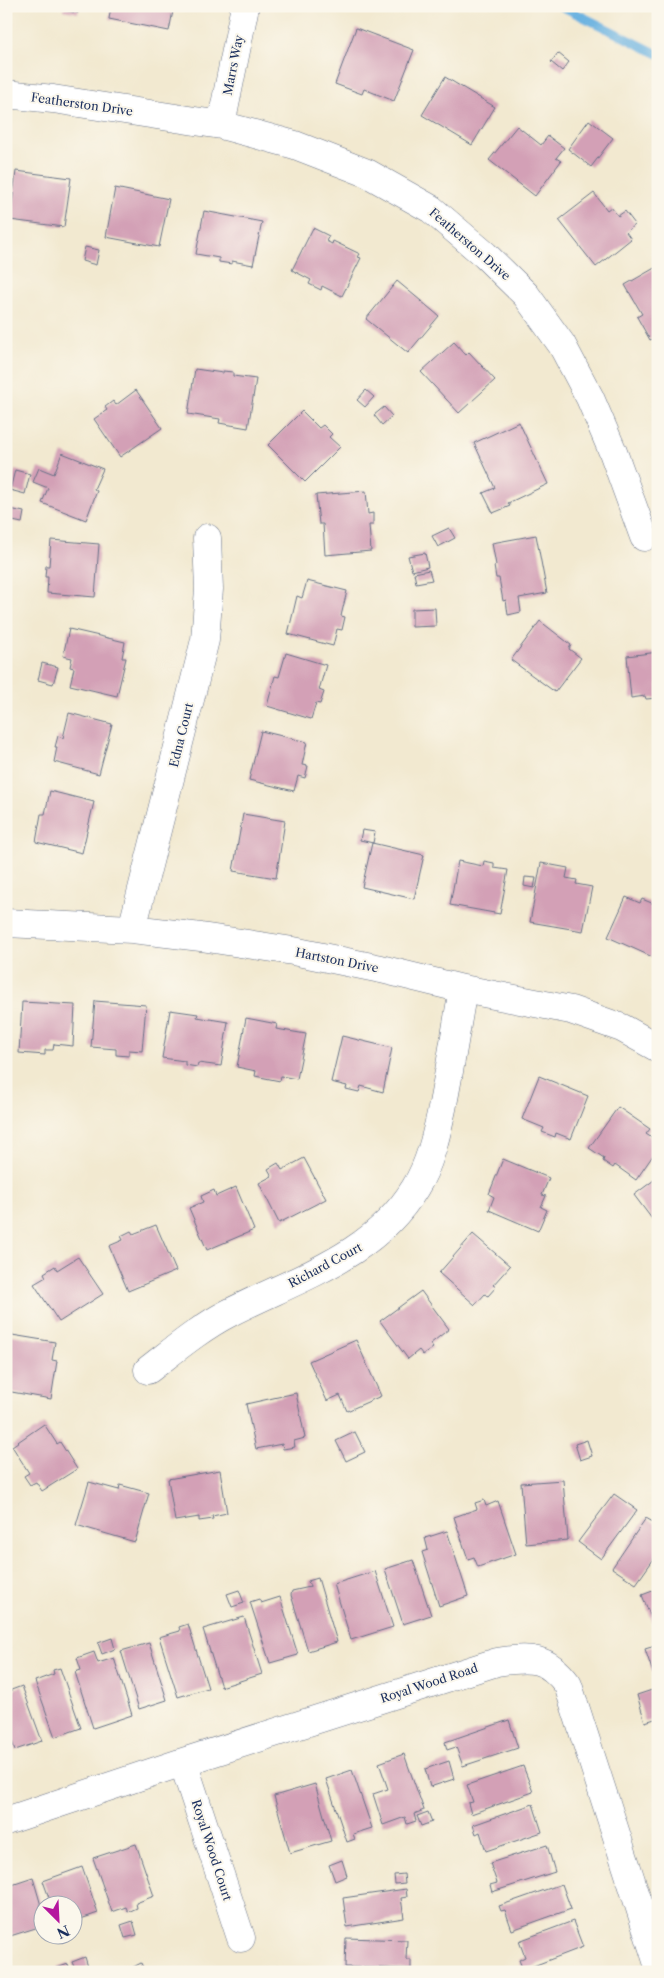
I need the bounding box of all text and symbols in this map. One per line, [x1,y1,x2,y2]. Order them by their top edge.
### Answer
street label: Marrs Way [220,33,246,96]
street label: Featherston Drive [30,89,134,119]
street label: Featherston Drive [426,205,514,283]
street label: Edna Court [166,701,196,769]
street label: Hartston Drive [294,945,380,975]
street label: Richard Court [286,1239,365,1291]
street label: Royal Wood Road [378,1660,480,1706]
street label: Royal Wood Court [189,1798,236,1903]
north arrow [32,1896,82,1946]
text: N [54,1921,73,1943]

